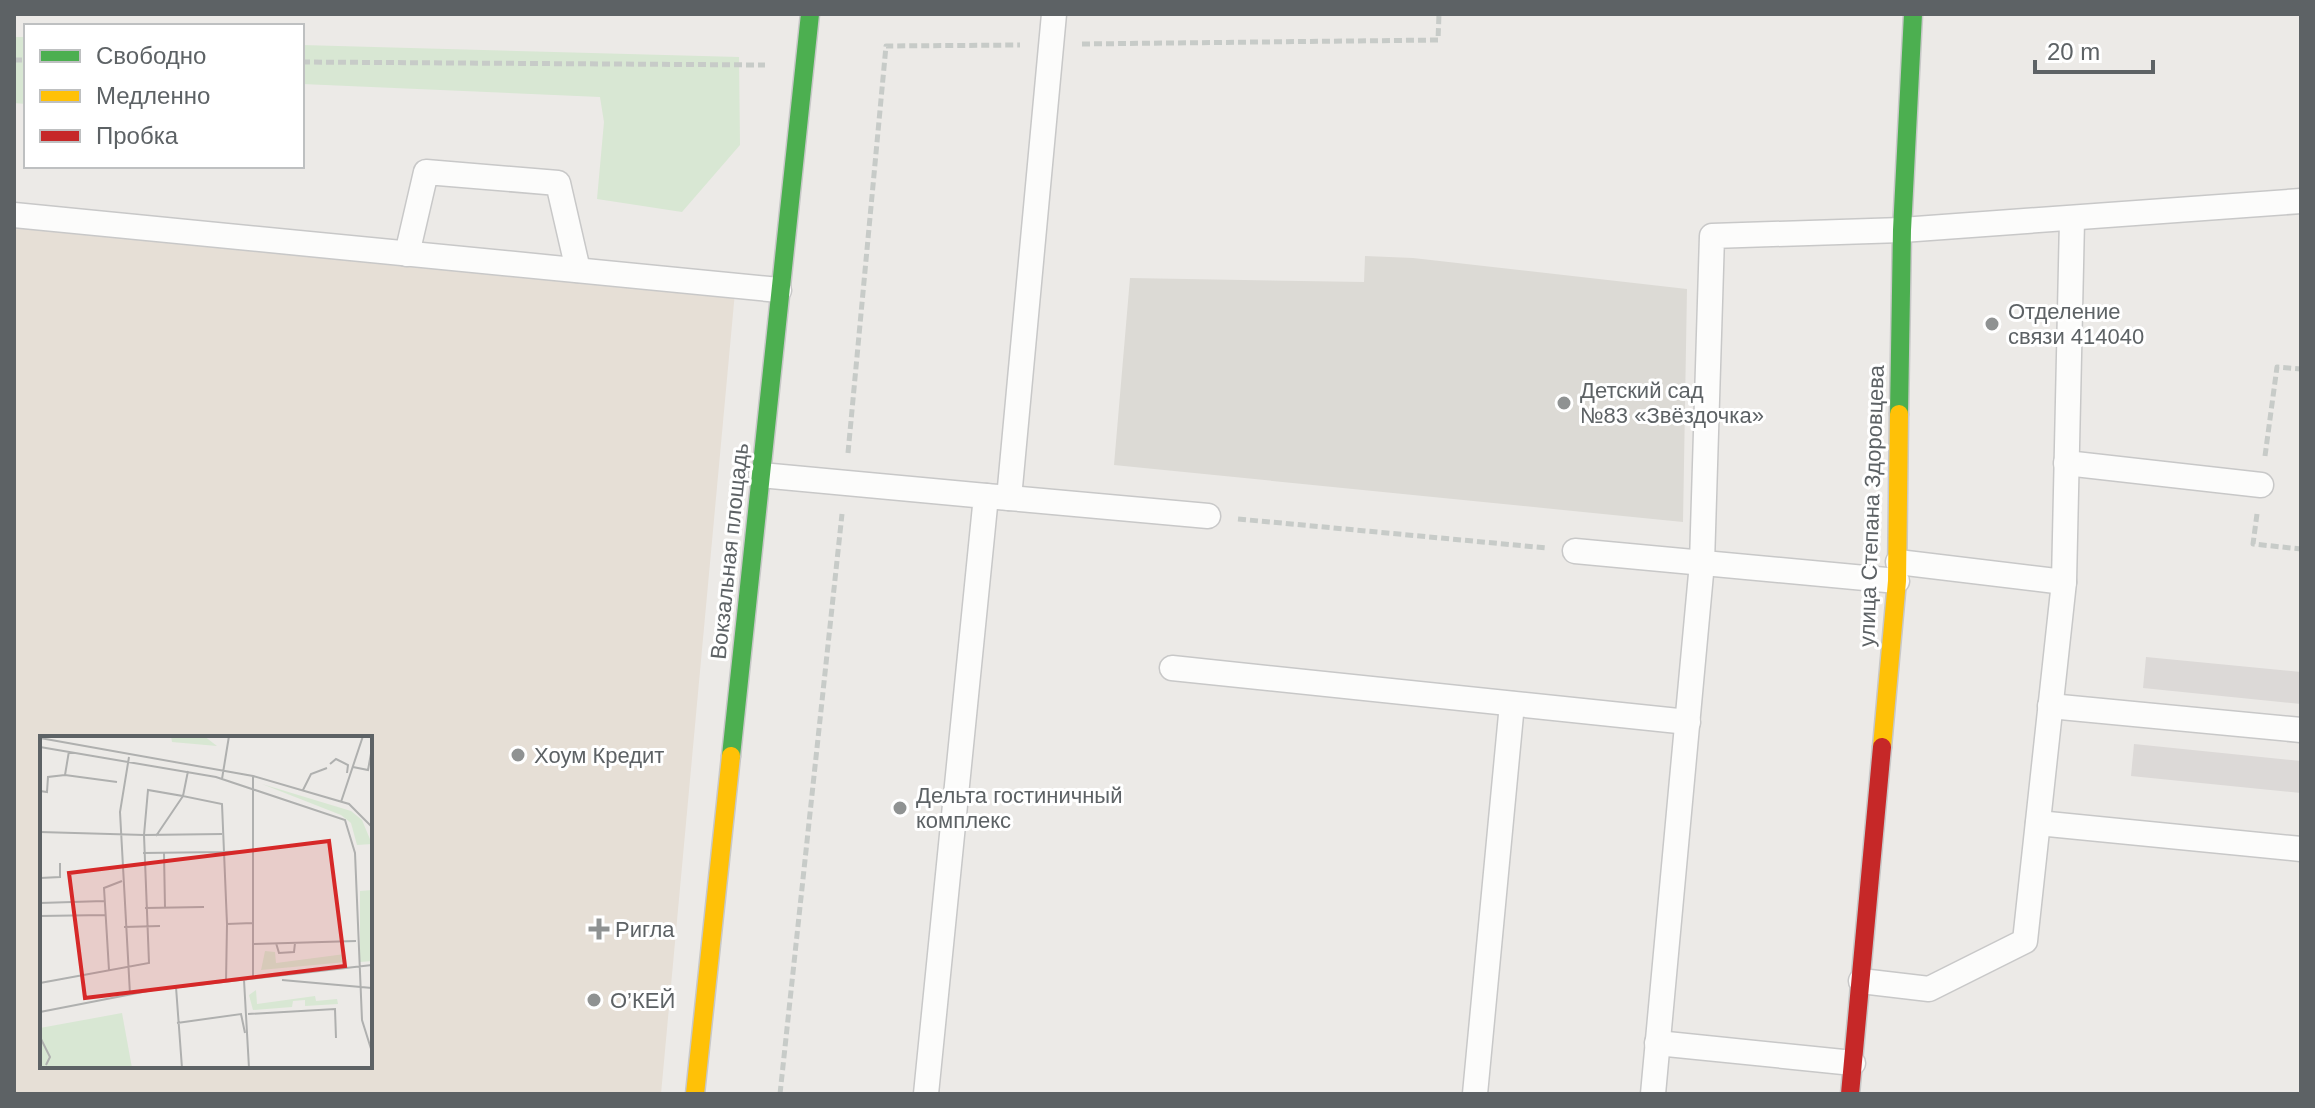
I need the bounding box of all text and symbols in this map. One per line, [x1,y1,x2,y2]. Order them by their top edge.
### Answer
legend [24,24,304,168]
scale bar [2035,24,2153,74]
text: 20 m [2047,38,2100,65]
text: Свободно [96,42,206,69]
text: Медленно [96,82,210,109]
text: Пробка [96,122,179,149]
place label: Отделение связи 414040 [2008,299,2144,349]
marker: Отделение связи 414040 [1983,315,2001,333]
street label: улица Степана Здоровцева [1854,364,1889,647]
place label: Детский сад №83 «Звёздочка» [1580,378,1764,428]
marker: Детский сад №83 «Звёздочка» [1555,394,1573,412]
street label: Вокзальная площадь [706,441,753,661]
inset map [40,736,372,1068]
place label: Хоум Кредит [534,743,664,768]
marker: Хоум Кредит [509,746,527,764]
place label: Дельта гостиничный комплекс [916,783,1122,833]
marker: Дельта гостиничный комплекс [891,799,909,817]
place label: Ригла [615,917,675,942]
marker: Ригла [590,920,608,938]
place label: О’КЕЙ [610,988,675,1013]
marker: О’КЕЙ [585,991,603,1009]

